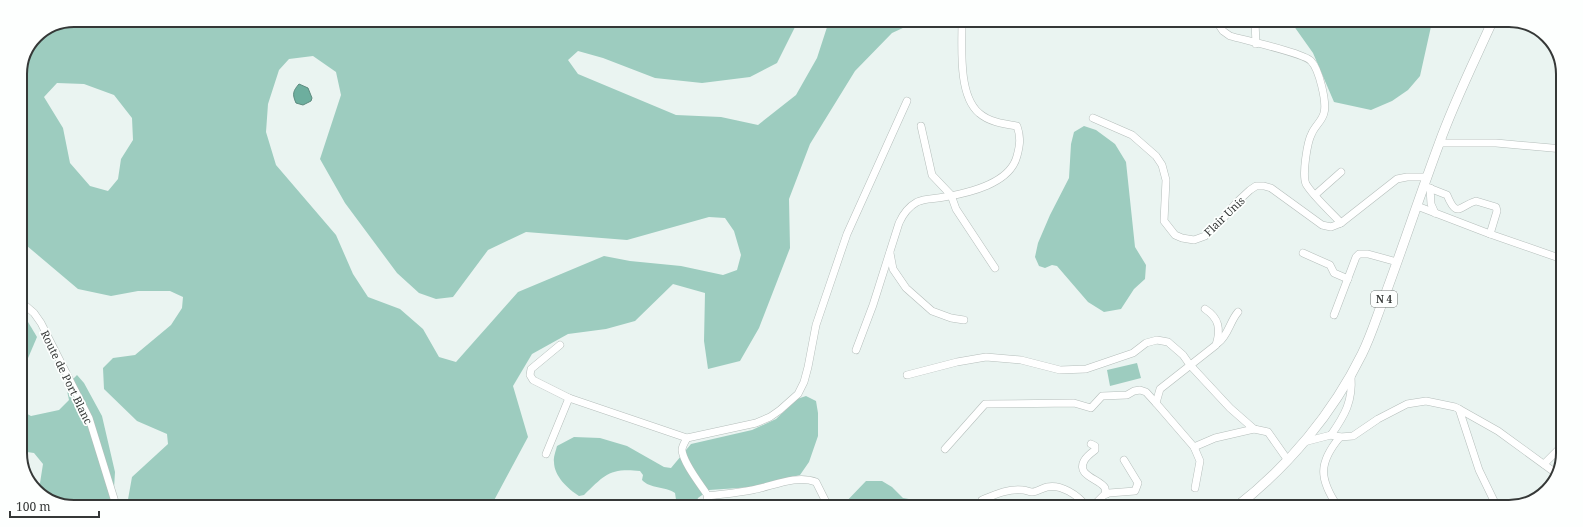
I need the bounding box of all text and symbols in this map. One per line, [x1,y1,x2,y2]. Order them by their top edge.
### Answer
street label: Flair Unis [1200,193,1248,239]
road number: N 4 [1371,291,1397,307]
street label: Route de Port Blanc [38,327,96,427]
scale bar [10,493,99,519]
text: 100 m [16,498,51,515]

